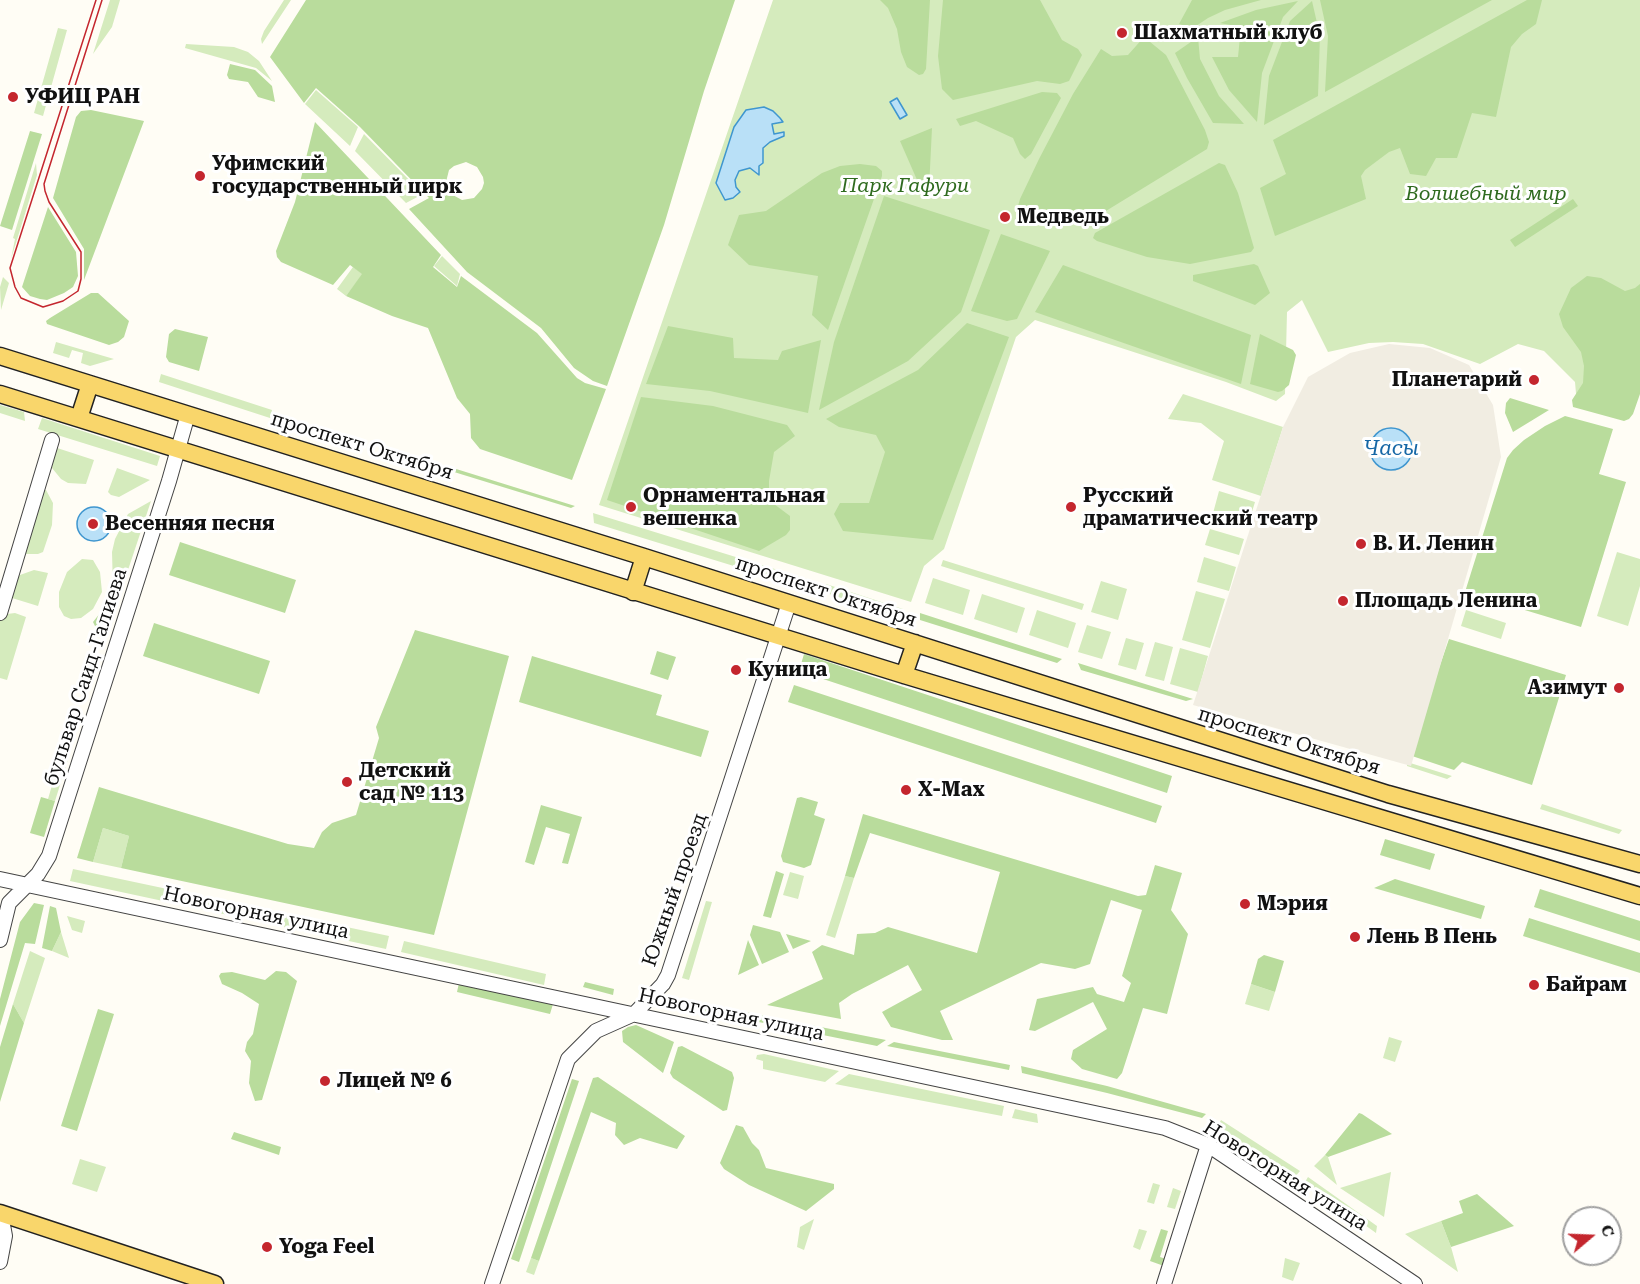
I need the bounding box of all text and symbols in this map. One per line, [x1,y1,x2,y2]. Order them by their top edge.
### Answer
place label: Шахматный клуб [1134,21,1323,45]
marker: Шахматный клуб [1115,26,1129,40]
place label: УФИЦ РАН [25,85,140,109]
marker: УФИЦ РАН [6,90,20,104]
place label: Уфимский государственный цирк [212,152,462,199]
marker: Уфимский государственный цирк [193,169,207,183]
park label: Парк Гафури [841,174,969,198]
park label: Волшебный мир [1405,182,1567,206]
place label: Медведь [1017,205,1109,229]
marker: Медведь [998,210,1012,224]
place label: Планетарий [1392,368,1522,392]
marker: Планетарий [1527,373,1541,387]
street label: проспект Октября [268,407,456,485]
water label: Часы [1363,436,1419,462]
place label: Орнаментальная вешенка [643,484,825,531]
place label: Русский драматический театр [1083,484,1318,531]
marker: Орнаментальная вешенка [624,500,638,514]
marker: Русский драматический театр [1064,500,1078,514]
place label: Весенняя песня [105,512,275,536]
marker: Весенняя песня [86,517,100,531]
place label: В. И. Ленин [1373,532,1494,556]
marker: В. И. Ленин [1354,537,1368,551]
street label: проспект Октября [732,551,920,633]
street label: бульвар Саид-Галиева [39,565,133,789]
place label: Площадь Ленина [1355,589,1537,613]
marker: Площадь Ленина [1336,594,1350,608]
place label: Куница [748,658,827,682]
marker: Куница [729,663,743,677]
place label: Азимут [1527,676,1607,700]
marker: Азимут [1612,681,1626,695]
street label: проспект Октября [1195,702,1383,780]
place label: Детский сад № 113 [359,759,464,806]
marker: Детский сад № 113 [340,775,354,789]
place label: X-Max [918,778,984,802]
marker: X-Max [899,783,913,797]
street label: Южный проезд [638,810,712,970]
street label: Новогорная улица [161,882,351,944]
place label: Мэрия [1257,892,1328,916]
marker: Мэрия [1238,897,1252,911]
place label: Лень В Пень [1367,925,1497,949]
marker: Лень В Пень [1348,930,1362,944]
place label: Байрам [1546,973,1627,997]
marker: Байрам [1527,978,1541,992]
street label: Новогорная улица [636,984,826,1046]
place label: Лицей № 6 [337,1069,452,1093]
marker: Лицей № 6 [318,1074,332,1088]
street label: Новогорная улица [1198,1116,1372,1236]
north arrow [1562,1206,1622,1266]
text: С [1597,1222,1618,1239]
place label: Yoga Feel [279,1235,374,1259]
marker: Yoga Feel [260,1240,274,1254]

